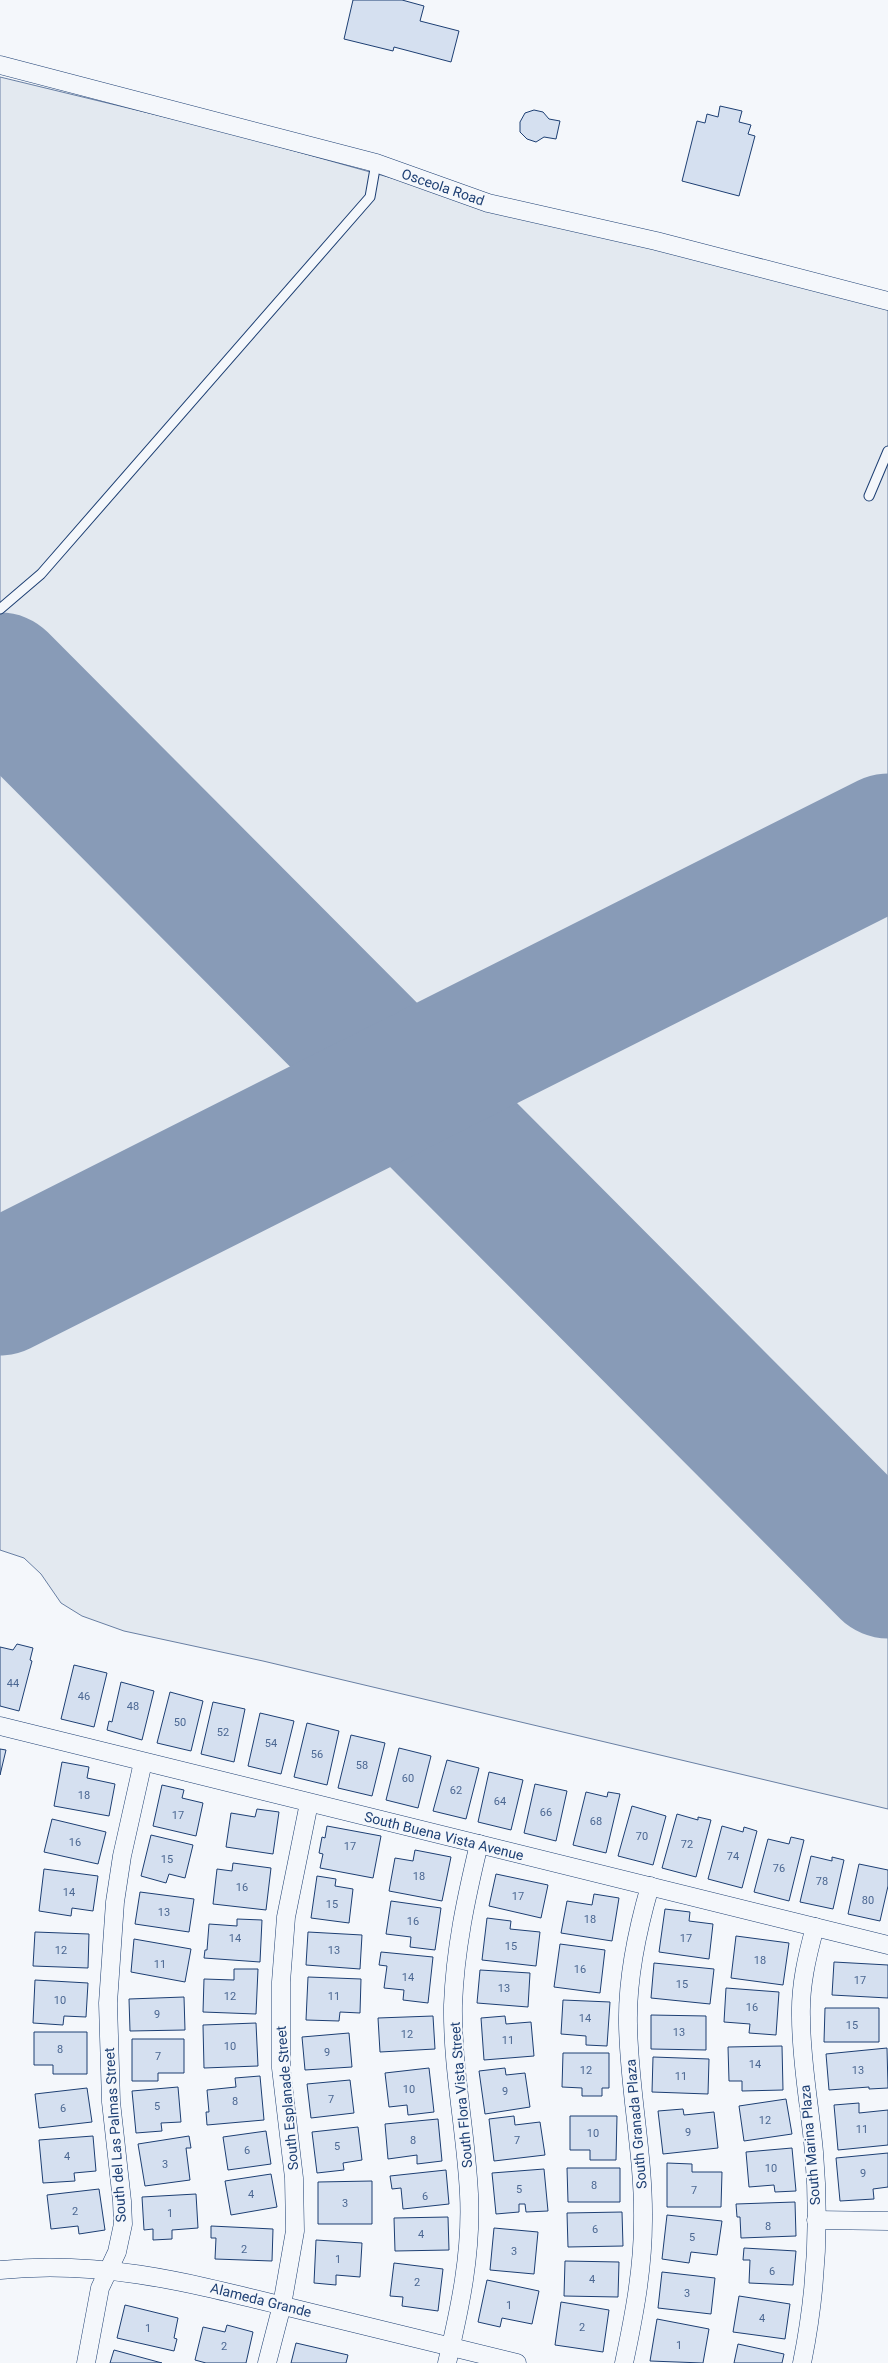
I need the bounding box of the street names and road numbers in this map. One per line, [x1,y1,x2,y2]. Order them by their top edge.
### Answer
street label: Osceola Road [400,165,486,209]
street label: South Buena Vista Avenue [363,1808,525,1864]
street label: South Flora Vista Street [447,2021,475,2169]
street label: South Esplanade Street [273,2025,301,2171]
street label: South del Las Palmas Street [101,2047,129,2223]
street label: South Granada Plaza [622,2058,650,2190]
street label: South Marina Plaza [797,2084,823,2206]
street label: Alameda Grande [209,2280,313,2320]

